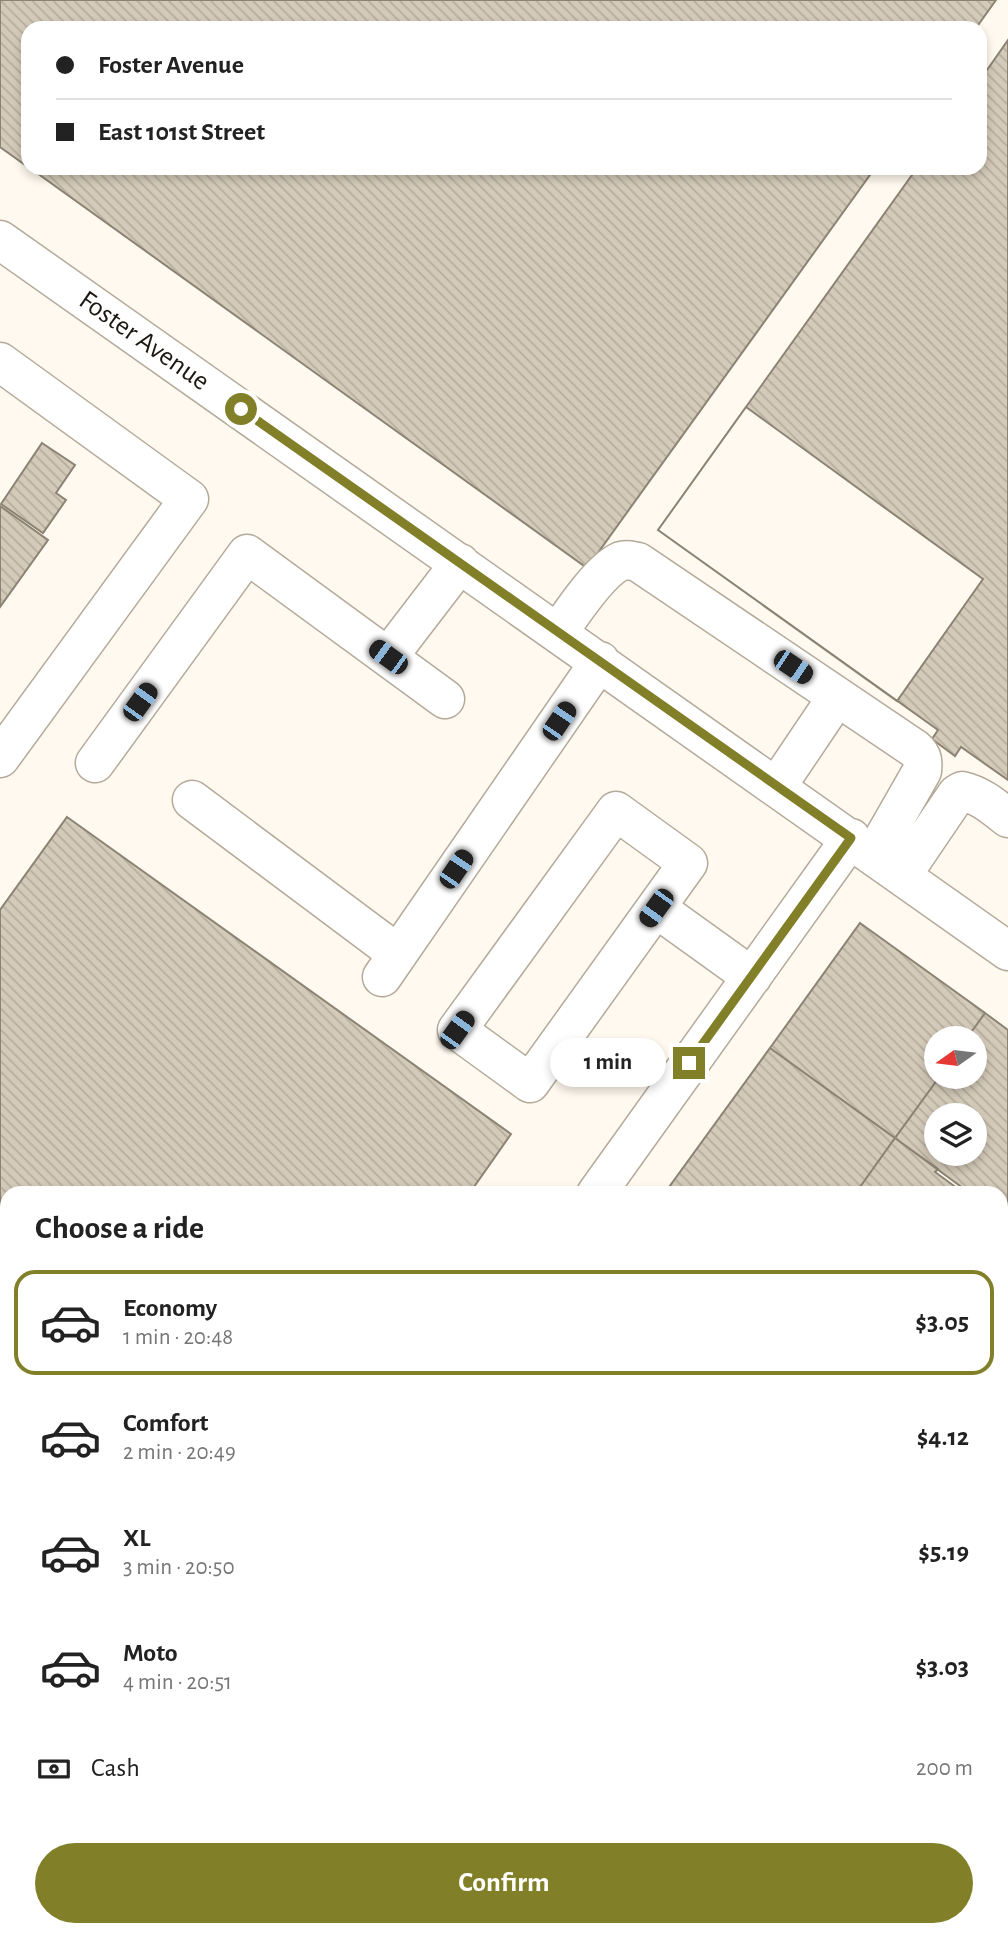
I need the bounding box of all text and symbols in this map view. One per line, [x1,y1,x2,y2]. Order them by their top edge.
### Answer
text: Foster Avenue [98,52,244,78]
text: East 101st Street [98,119,265,145]
street label: Foster Avenue [74,286,214,396]
route start [225,393,257,425]
car [365,636,412,678]
car [770,647,817,687]
car [120,679,161,725]
car [539,698,580,744]
car [436,846,477,892]
car [636,885,677,931]
car [437,1007,478,1053]
north arrow [924,1026,987,1088]
map controls [924,1026,987,1166]
callout: 1 min [549,1038,664,1088]
route end [673,1047,705,1079]
text: 1 min [584,1051,632,1074]
button: layers [924,1103,987,1166]
text: Choose a ride [35,1212,204,1244]
icon: car [39,1291,102,1354]
text: Economy [123,1295,217,1321]
text: $3.05 [915,1309,969,1335]
text: 1 min · 20:48 [123,1326,233,1349]
icon: car [39,1406,102,1469]
text: Comfort [123,1410,208,1436]
text: $4.12 [917,1424,969,1450]
text: 2 min · 20:49 [123,1441,236,1464]
icon: car [39,1521,102,1584]
text: XL [123,1525,150,1551]
text: $5.19 [918,1539,969,1565]
text: 3 min · 20:50 [123,1556,235,1579]
icon: car [39,1636,102,1699]
text: Moto [123,1640,178,1666]
text: $3.03 [915,1654,969,1680]
text: 4 min · 20:51 [123,1671,232,1694]
icon: cash [35,1750,73,1788]
text: Cash [91,1755,140,1781]
text: 200 m [916,1757,973,1780]
button: Confirm [35,1843,973,1923]

